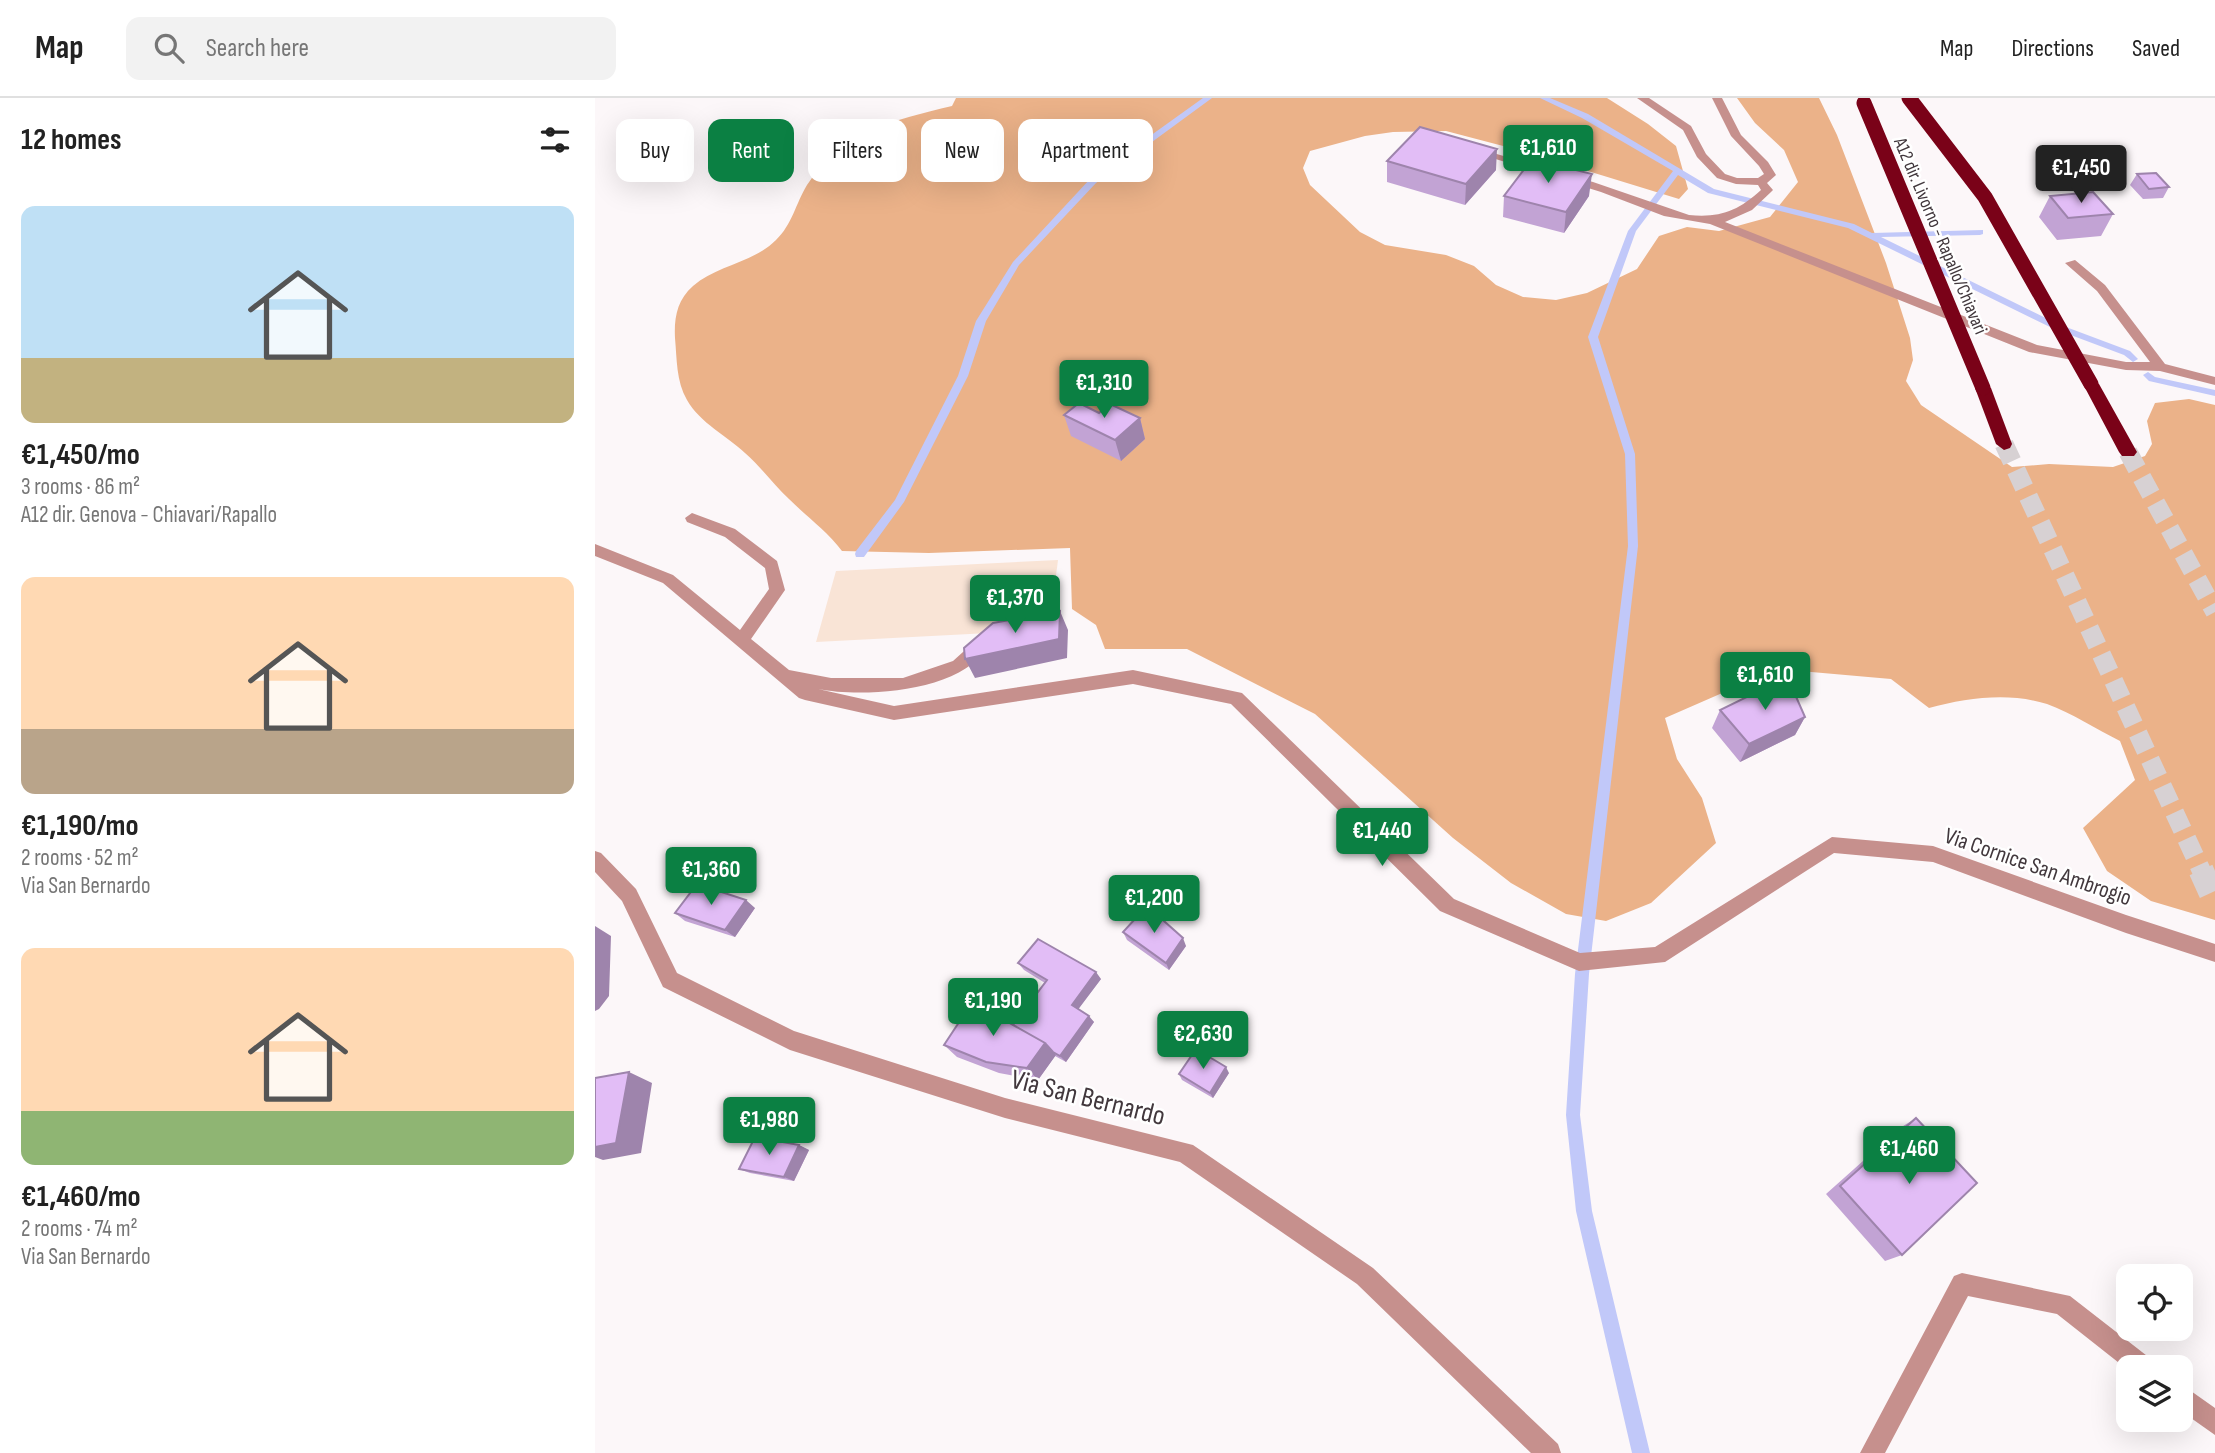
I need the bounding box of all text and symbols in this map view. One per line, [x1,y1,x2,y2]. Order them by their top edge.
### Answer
search box [126,17,616,80]
text: Map [35,28,84,68]
icon: search [150,29,188,67]
text: Search here [206,33,309,64]
text: Map [1940,34,1973,63]
text: Directions [2011,34,2094,63]
text: Saved [2132,34,2180,63]
chip: Buy [616,119,694,182]
chip: Rent [708,119,794,182]
chip: Filters [808,119,907,182]
chip: New [921,119,1004,182]
chip: Apartment [1018,119,1153,182]
icon: filters [536,121,574,159]
text: 12 homes [21,122,122,158]
pin: €1,610 [1491,126,1605,185]
street label: A12 dir. Livorno - Rapallo/Chiavari [1888,133,1992,338]
text: €1,610 [1519,134,1577,162]
pin: €1,450 [2024,146,2138,205]
text: €1,450 [2052,154,2110,182]
icon: home [235,252,361,378]
pin: €1,310 [1047,360,1161,420]
text: €1,310 [1075,369,1133,397]
text: €1,450/mo [21,437,140,473]
text: 3 rooms · 86 m² [21,473,140,501]
text: A12 dir. Genova - Chiavari/Rapallo [21,501,277,529]
pin: €1,370 [958,575,1072,635]
text: €1,370 [986,584,1044,612]
icon: home [235,623,361,749]
pin: €1,610 [1708,652,1822,712]
text: €1,610 [1736,661,1794,689]
text: €1,190/mo [21,808,138,844]
pin: €1,440 [1325,808,1439,868]
text: €1,440 [1352,817,1412,845]
street label: Via Cornice San Ambrogio [1941,822,2135,912]
text: 2 rooms · 52 m² [21,844,139,872]
pin: €1,360 [654,848,768,907]
text: €1,360 [682,856,740,884]
text: Via San Bernardo [21,872,151,900]
pin: €1,200 [1097,876,1211,935]
text: €1,200 [1125,884,1183,912]
pin: €1,190 [936,978,1050,1038]
text: €1,190 [964,987,1022,1015]
icon: home [235,994,361,1120]
pin: €2,630 [1146,1012,1260,1071]
text: €2,630 [1173,1020,1233,1048]
street label: Via San Bernardo [1008,1063,1168,1133]
pin: €1,980 [712,1098,826,1157]
text: €1,980 [739,1106,799,1134]
pin: €1,460 [1852,1126,1966,1186]
text: €1,460 [1879,1135,1939,1163]
text: €1,460/mo [21,1179,141,1215]
text: 2 rooms · 74 m² [21,1215,138,1243]
text: Via San Bernardo [21,1243,151,1271]
map controls [2116,1264,2193,1432]
button: locate [2116,1264,2193,1341]
button: layers [2116,1355,2193,1432]

